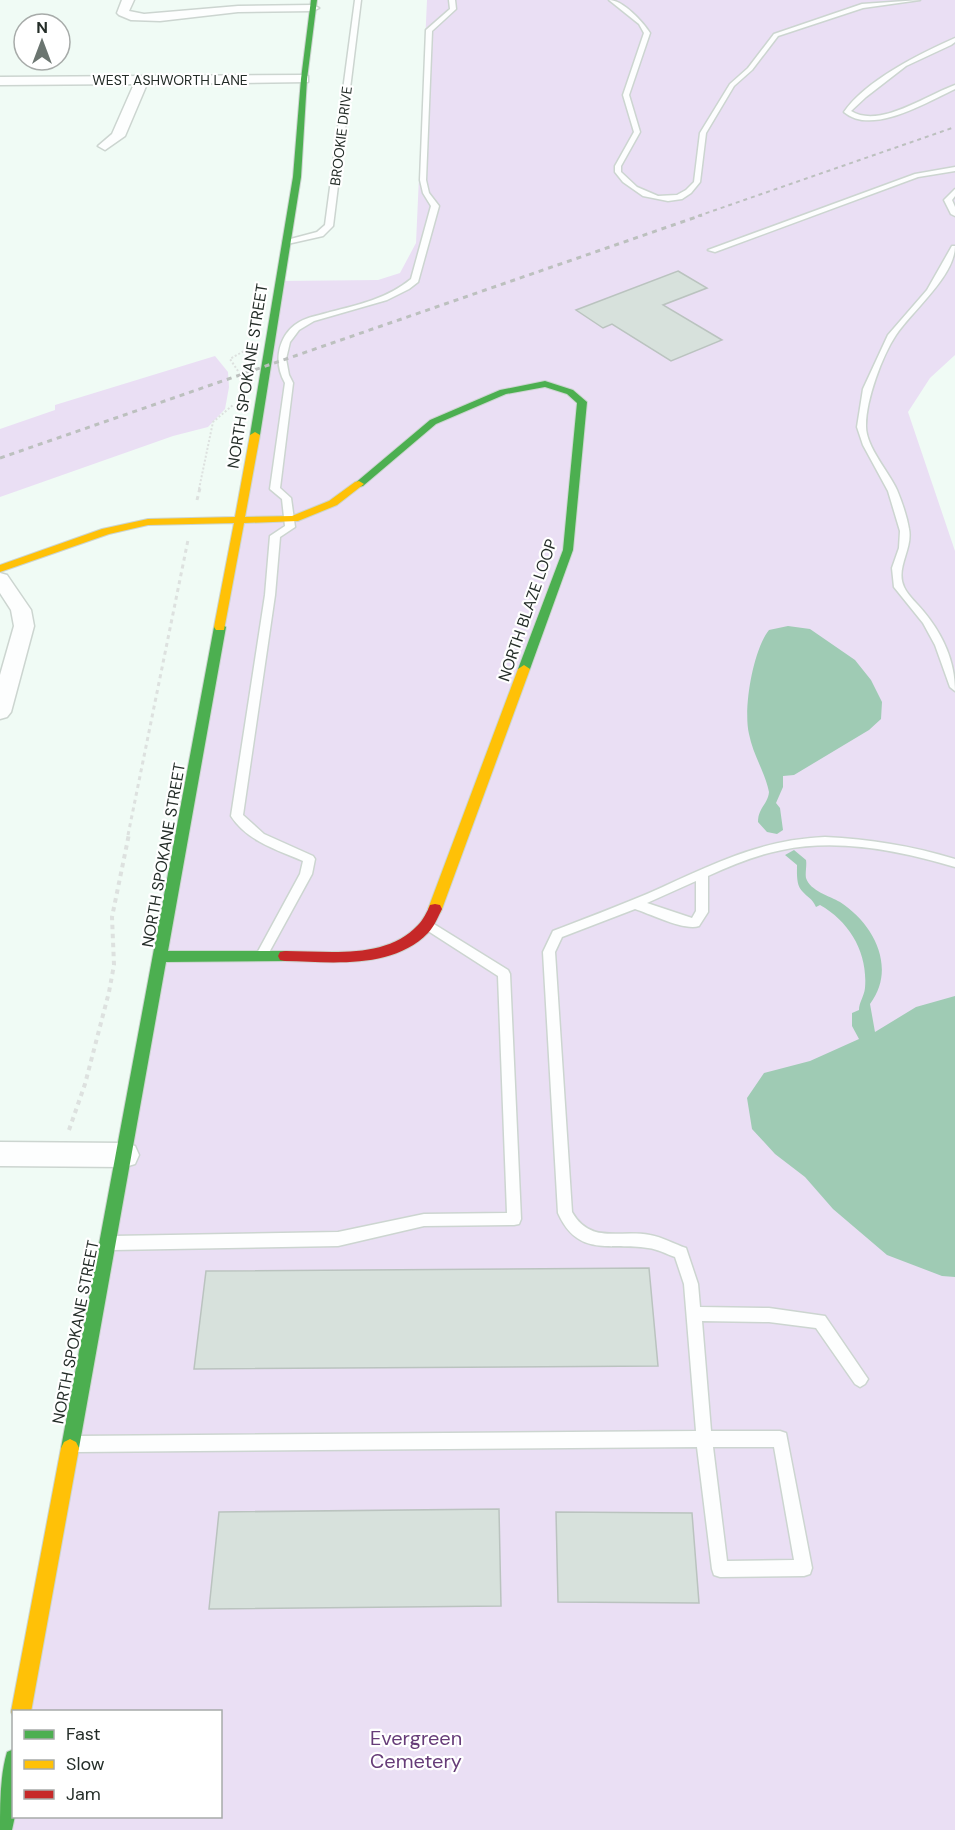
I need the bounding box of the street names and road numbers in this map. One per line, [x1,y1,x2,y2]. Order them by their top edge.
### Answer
street label: WEST ASHWORTH LANE [92,71,248,89]
street label: BROOKIE DRIVE [326,85,356,187]
street label: NORTH SPOKANE STREET [223,282,272,470]
street label: NORTH BLAZE LOOP [493,536,562,684]
street label: NORTH SPOKANE STREET [137,761,190,949]
street label: NORTH SPOKANE STREET [47,1238,104,1426]

